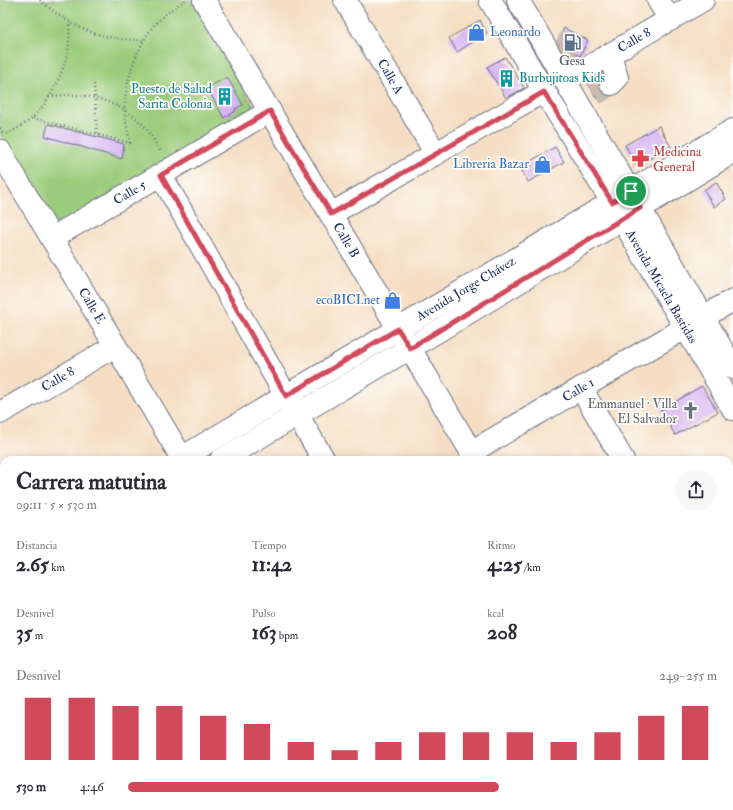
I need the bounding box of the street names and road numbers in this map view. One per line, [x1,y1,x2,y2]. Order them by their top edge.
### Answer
street label: Calle 8 [615,24,654,56]
street label: Calle A [374,56,407,98]
street label: Calle 5 [110,177,149,209]
street label: Calle B [329,220,363,261]
street label: Avenida Micaela Bastidas [621,226,701,347]
street label: Avenida Jorge Chávez [412,253,519,325]
street label: Calle E [75,285,109,327]
street label: Calle 8 [38,363,77,395]
street label: Calle 1 [559,374,597,405]

